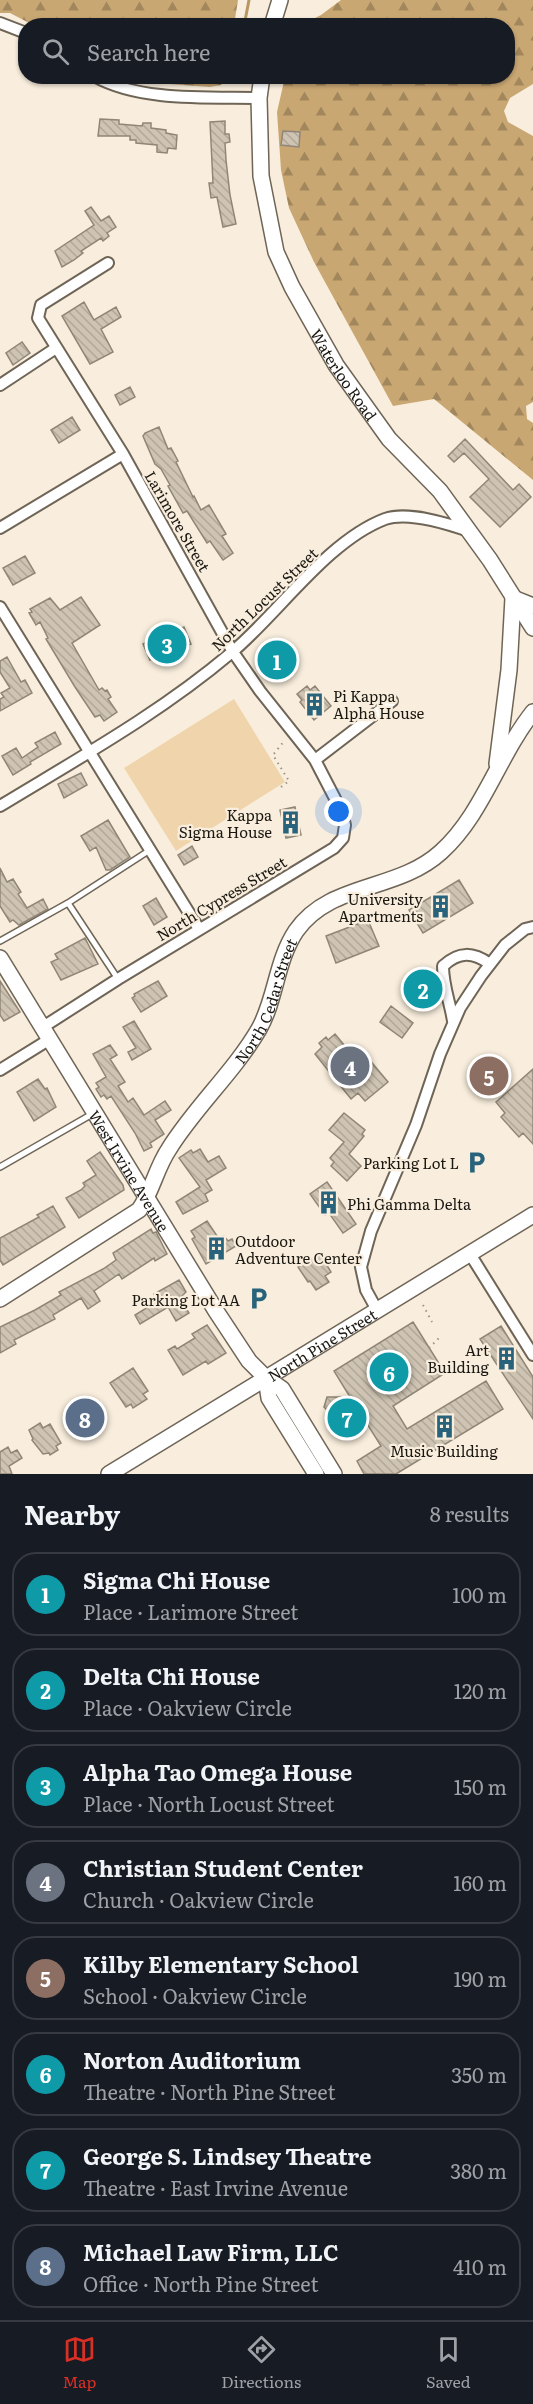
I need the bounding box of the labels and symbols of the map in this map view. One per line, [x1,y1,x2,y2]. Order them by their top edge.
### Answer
street label: Waterloo Road [306,324,383,425]
street label: Larimore Street [140,466,216,576]
street label: North Locust Street [205,542,323,656]
pin: 3 [148,622,186,666]
pin: 1 [258,638,296,682]
place label: Pi Kappa Alpha House [333,684,424,724]
building icon: Pi Kappa Alpha House [302,691,328,717]
your location [324,797,353,826]
place label: Kappa Sigma House [179,803,273,843]
building icon: Kappa Sigma House [277,810,303,836]
street label: North Cypress Street [151,850,291,946]
place label: University Apartments [338,887,423,927]
building icon: University Apartments [428,894,454,920]
street label: North Cedar Street [228,933,302,1068]
pin: 2 [404,966,442,1012]
pin: 4 [330,1044,370,1088]
pin: 5 [470,1054,508,1098]
street label: West Irvine Avenue [84,1105,176,1236]
parking icon: Parking Lot L [464,1149,490,1175]
place label: Parking Lot L [363,1151,459,1174]
building icon: Phi Gamma Delta [316,1190,342,1216]
place label: Phi Gamma Delta [347,1192,472,1215]
place label: Outdoor Adventure Center [235,1229,362,1269]
building icon: Outdoor Adventure Center [204,1236,230,1262]
parking icon: Parking Lot AA [245,1286,271,1312]
place label: Parking Lot AA [132,1288,240,1311]
street label: North Pine Street [263,1302,380,1386]
place label: Art Building [427,1338,490,1378]
building icon: Art Building [494,1345,520,1371]
pin: 6 [370,1350,408,1394]
pin: 8 [66,1396,104,1440]
pin: 7 [328,1396,366,1440]
building icon: Music Building [431,1413,457,1439]
place label: Music Building [390,1439,499,1462]

